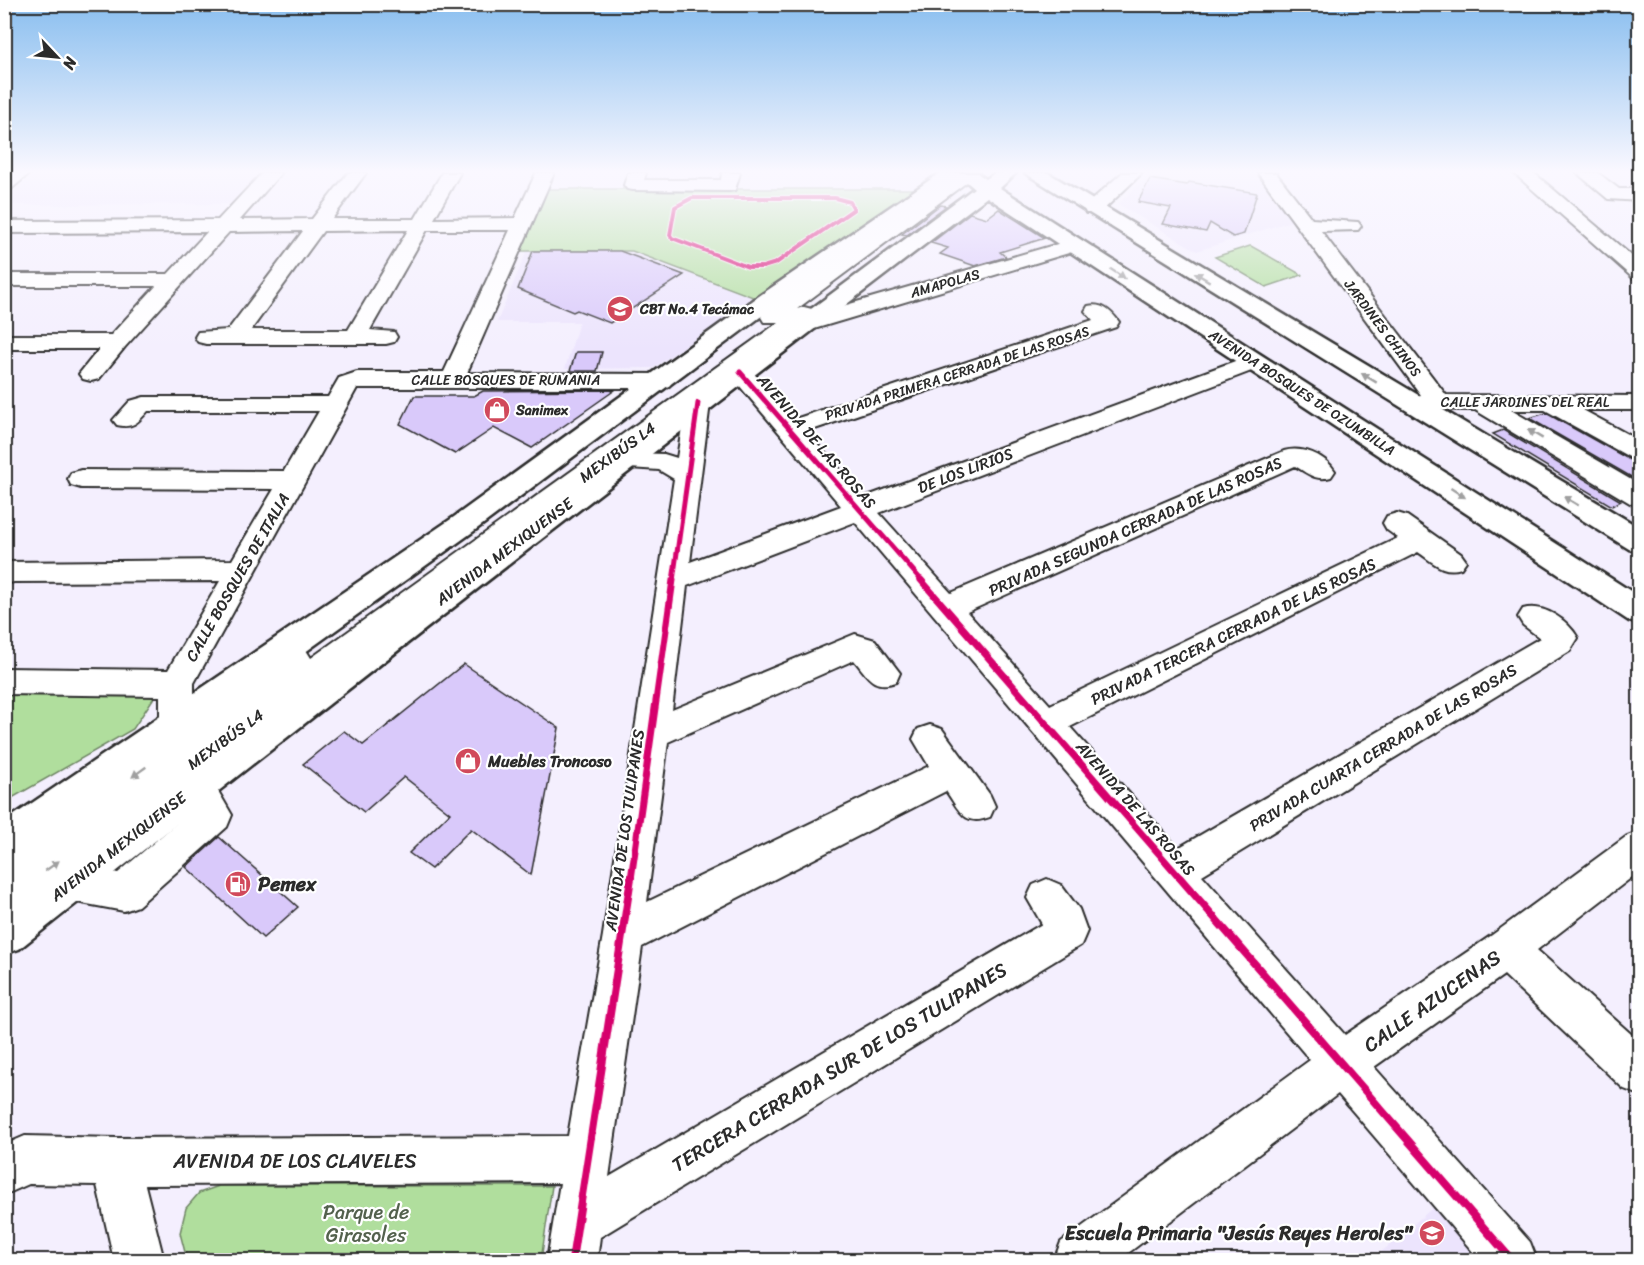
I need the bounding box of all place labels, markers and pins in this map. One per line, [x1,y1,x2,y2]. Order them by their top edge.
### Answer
school or university icon: CBT No.4 Tecámac [605,294,635,324]
place label: CBT No.4 Tecámac [639,297,755,322]
shop icon: Sanimex [482,395,512,425]
place label: Sanimex [515,398,569,423]
shop icon: Muebles Troncoso [453,746,483,776]
place label: Muebles Troncoso [487,747,612,776]
place label: Pemex [258,867,317,902]
fuel station icon: Pemex [223,869,253,899]
place label: Escuela Primaria "Jesús Reyes Heroles" [1065,1216,1414,1251]
school or university icon: Escuela Primaria "Jesús Reyes Heroles" [1417,1218,1447,1248]

